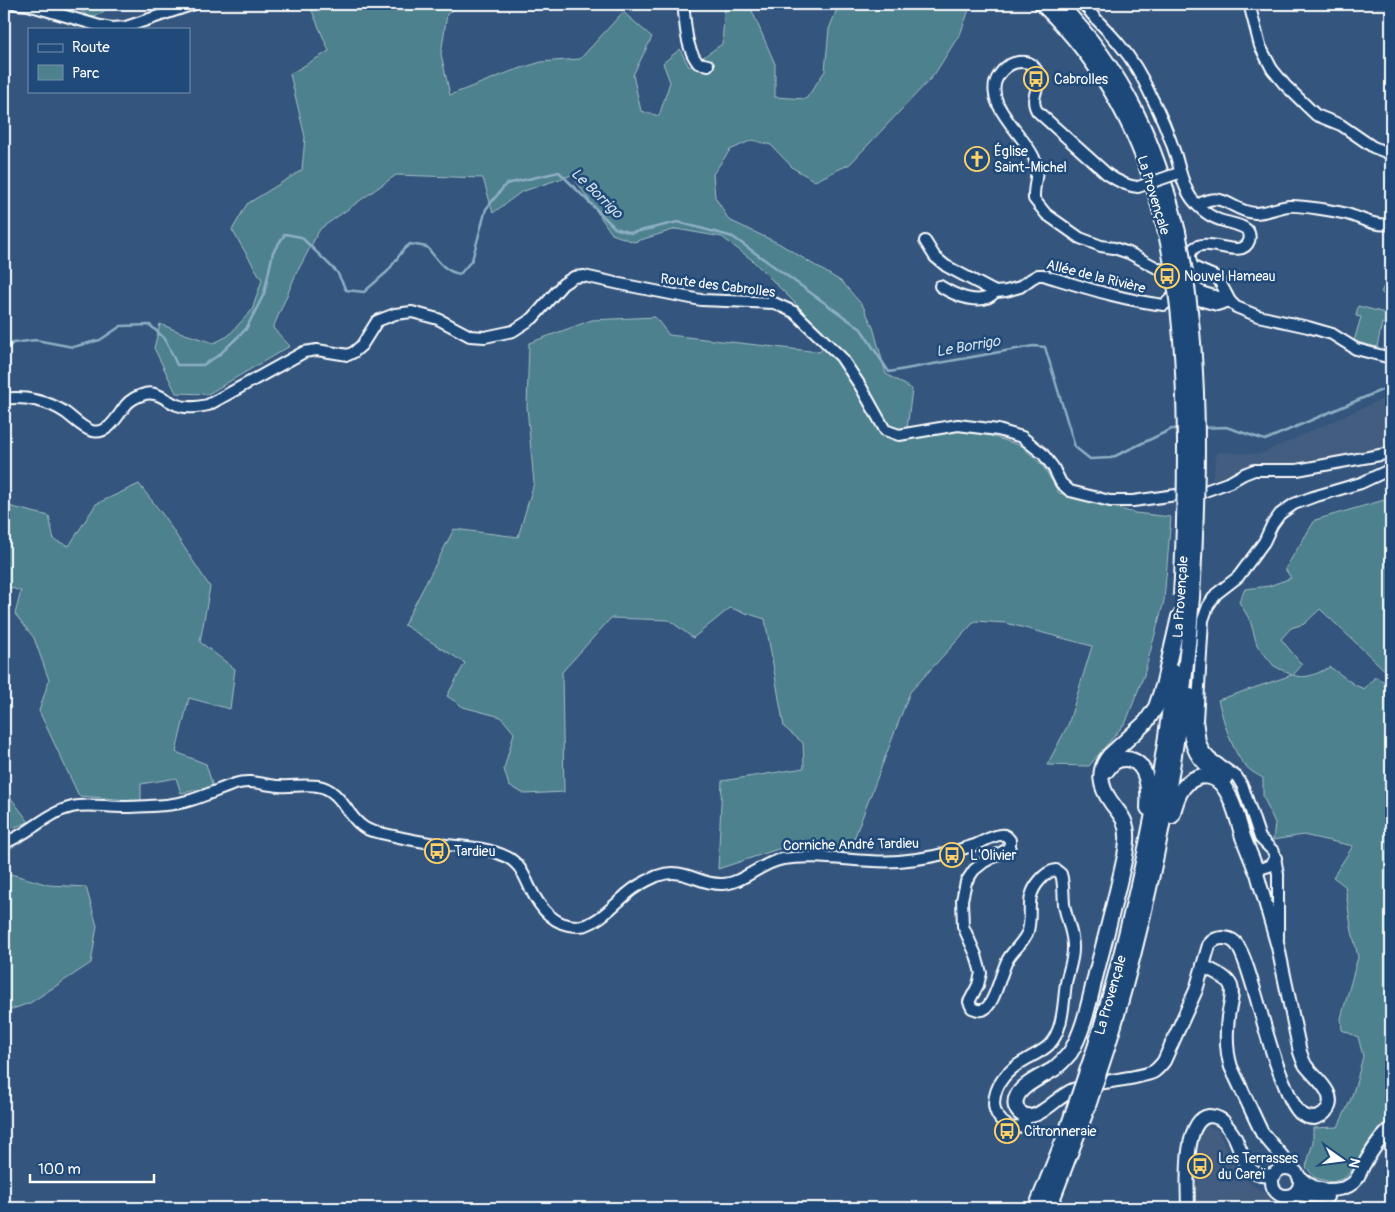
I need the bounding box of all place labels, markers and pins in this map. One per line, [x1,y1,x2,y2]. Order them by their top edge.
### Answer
bus stop icon: Cabrolles [1023,66,1049,92]
place label: Cabrolles [1054,71,1109,88]
place label: Église Saint-Michel [994,142,1067,176]
church icon: Église Saint-Michel [964,146,990,172]
bus stop icon: Nouvel Hameau [1154,263,1180,289]
place label: Nouvel Hameau [1184,268,1276,285]
bus stop icon: Tardieu [424,838,450,864]
bus stop icon: L'Olivier [939,842,965,868]
place label: Tardieu [454,843,495,860]
place label: L'Olivier [970,847,1017,864]
bus stop icon: Citronneraie [994,1118,1020,1144]
place label: Citronneraie [1024,1123,1097,1140]
place label: Les Terrasses du Careï [1218,1150,1299,1183]
bus stop icon: Les Terrasses du Careï [1187,1153,1213,1179]

